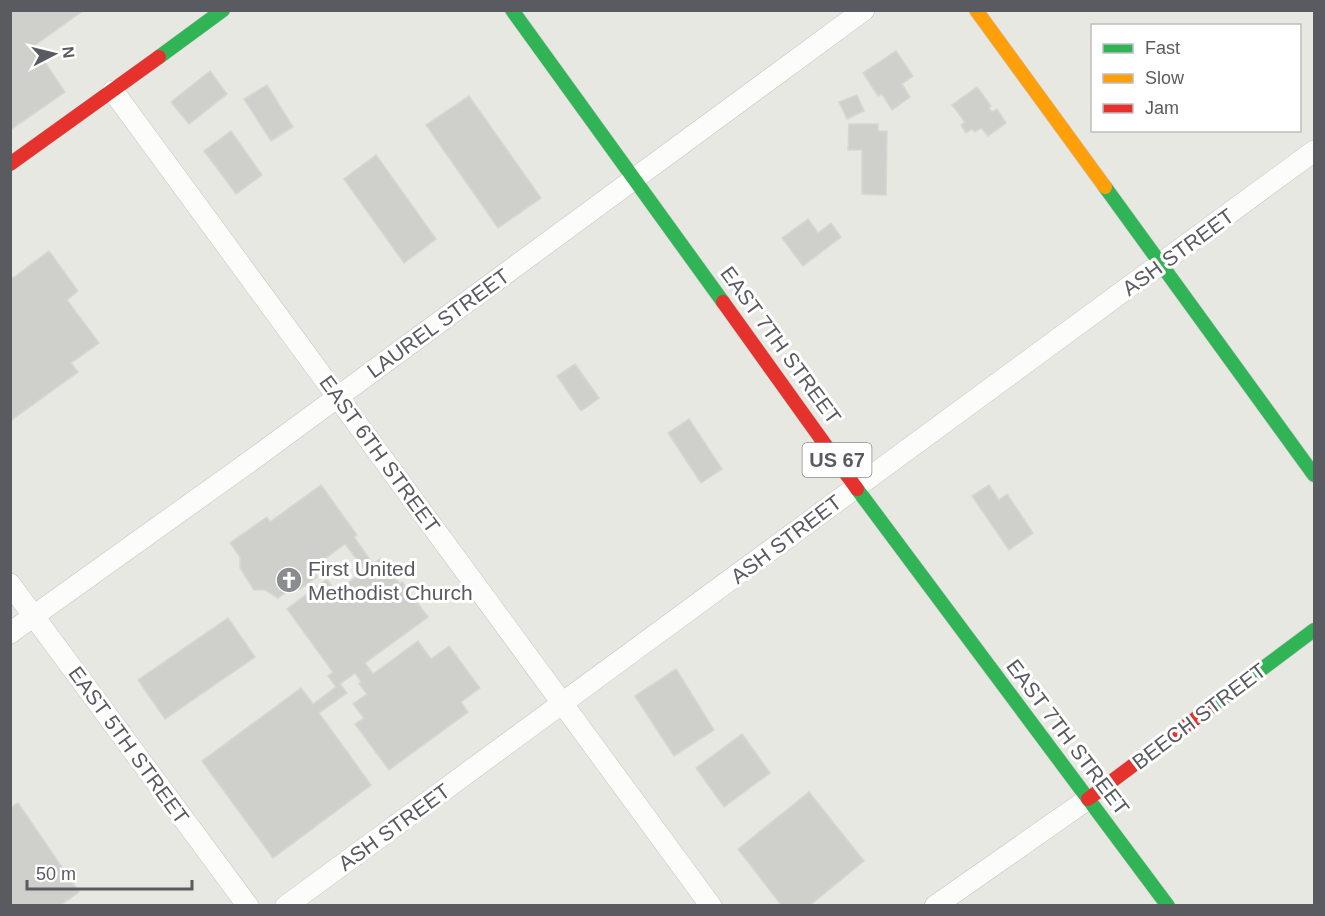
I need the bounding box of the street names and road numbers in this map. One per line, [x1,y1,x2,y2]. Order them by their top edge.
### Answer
street label: ASH STREET [1118,204,1238,300]
street label: EAST 7TH STREET [716,262,846,428]
street label: LAUREL STREET [363,264,513,382]
street label: EAST 6TH STREET [315,371,445,537]
road number: US 67 [802,443,872,477]
street label: ASH STREET [726,490,846,588]
street label: EAST 7TH STREET [1002,655,1134,819]
street label: BEECH STREET [1128,658,1270,774]
street label: EAST 5TH STREET [64,662,194,828]
street label: ASH STREET [334,779,454,875]

